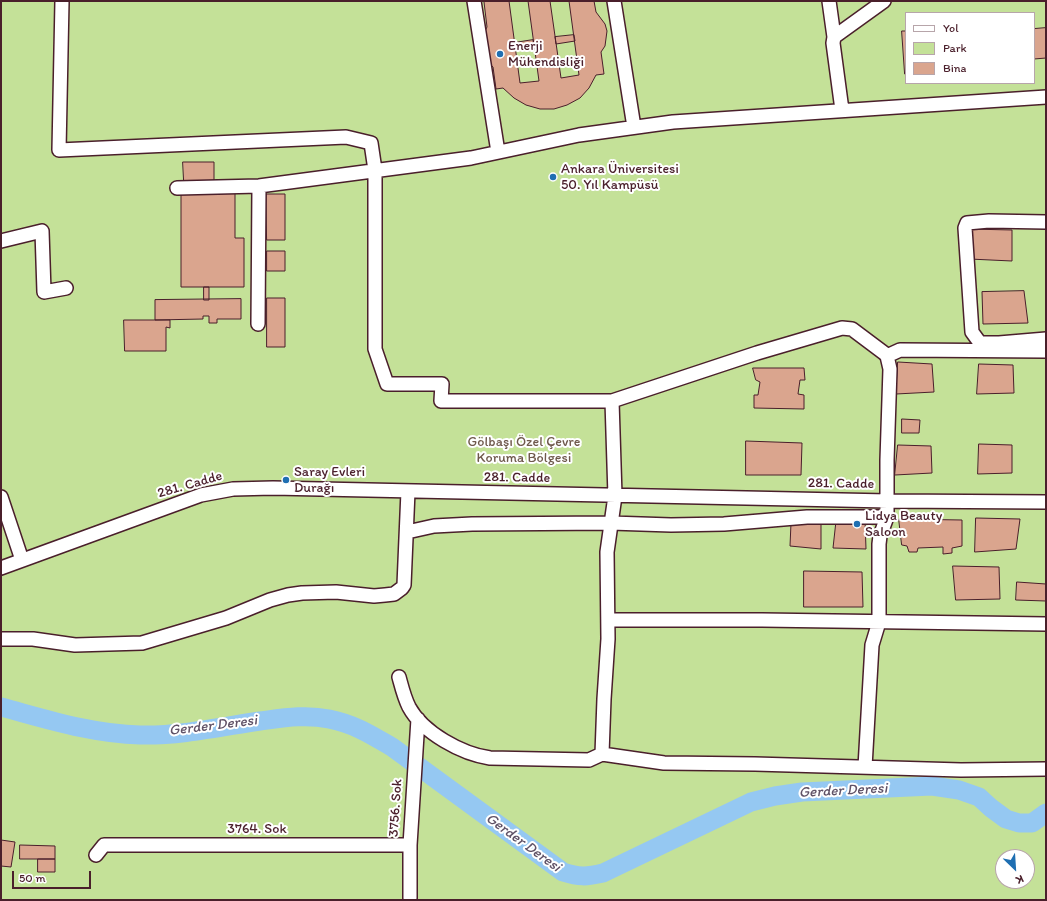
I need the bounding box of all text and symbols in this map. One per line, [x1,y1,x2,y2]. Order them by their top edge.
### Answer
legend [905,12,1035,84]
text: Yol [943,21,959,35]
place label: Enerji Mühendisliği [508,38,584,70]
text: Park [943,41,967,55]
marker: Enerji Mühendisliği [495,49,505,59]
text: Bina [943,61,967,75]
place label: Ankara Üniversitesi 50. Yıl Kampüsü [561,161,679,194]
marker: Ankara Üniversitesi 50. Yıl Kampüsü [548,172,558,182]
park label: Gölbaşı Özel Çevre Koruma Bölgesi [468,434,580,466]
place label: Saray Evleri Durağı [294,464,365,496]
street label: 281. Cadde [156,468,224,502]
street label: 281. Cadde [484,469,550,487]
marker: Saray Evleri Durağı [281,475,291,485]
street label: 281. Cadde [808,475,874,493]
place label: Lidya Beauty Saloon [865,508,942,540]
marker: Lidya Beauty Saloon [852,519,862,529]
water label: Gerder Deresi [168,712,258,740]
street label: 3756. Sok [386,778,406,838]
water label: Gerder Deresi [798,780,888,802]
water label: Gerder Deresi [482,810,564,876]
street label: 3764. Sok [227,821,287,837]
north arrow [995,849,1035,889]
scale bar [14,863,93,889]
text: 50 m [19,871,45,885]
text: K [1014,872,1026,887]

